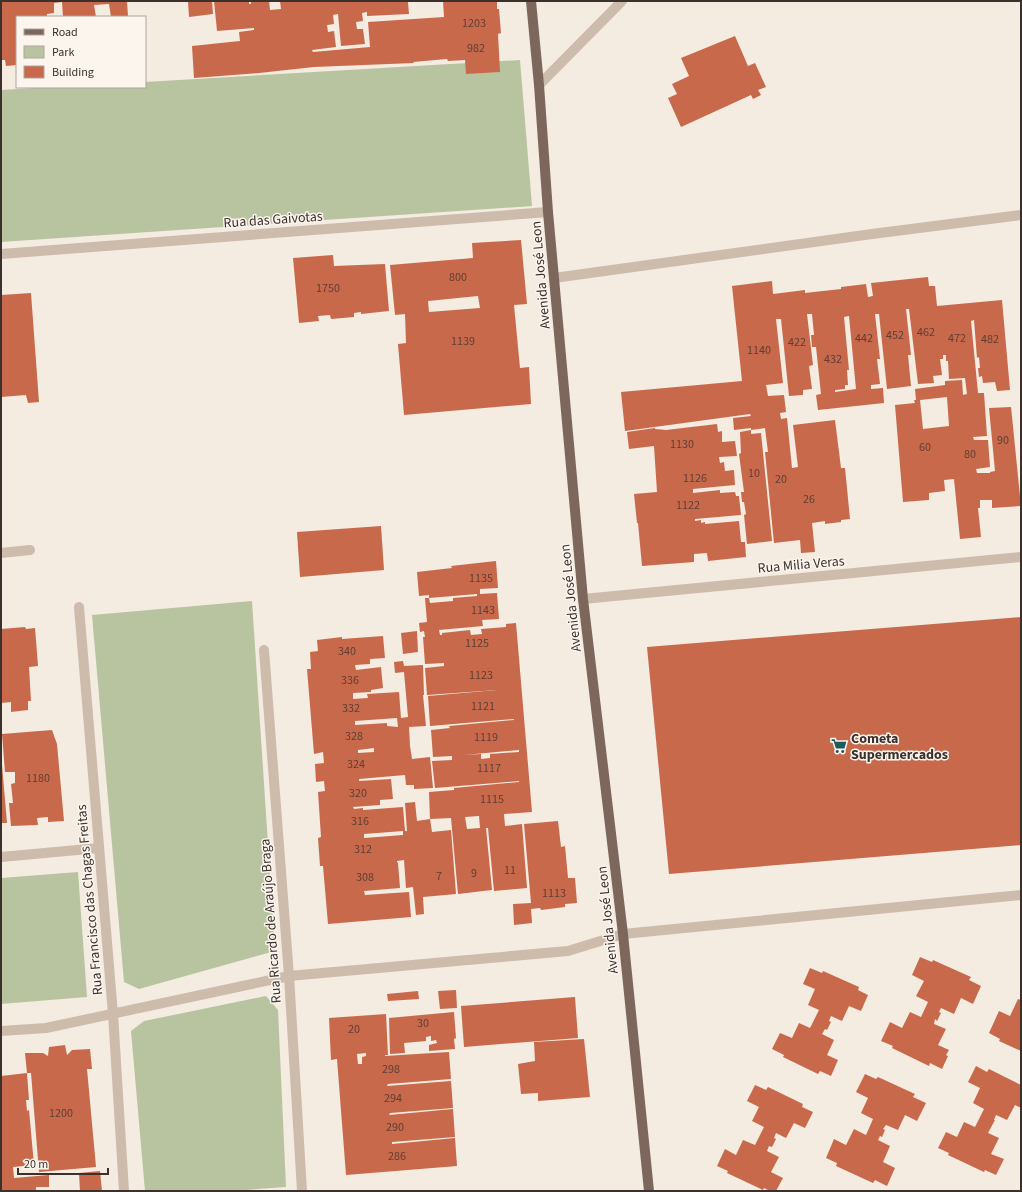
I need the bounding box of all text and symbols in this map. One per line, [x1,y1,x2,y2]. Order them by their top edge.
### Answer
house number: 1203 [462,15,486,32]
legend [16,16,146,88]
text: Road [52,24,78,41]
house number: 982 [467,40,485,57]
text: Park [52,44,74,61]
text: Building [52,64,94,81]
street label: Rua das Gaivotas [223,207,323,233]
street label: Avenida José Leon [526,220,556,330]
house number: 800 [449,269,467,286]
house number: 1750 [316,280,340,297]
house number: 462 [917,324,935,341]
house number: 452 [886,327,904,344]
house number: 442 [855,330,873,347]
house number: 472 [948,330,966,347]
house number: 482 [981,331,999,348]
house number: 1139 [451,333,475,350]
house number: 422 [788,334,806,351]
house number: 1140 [747,342,771,359]
house number: 432 [824,351,842,368]
house number: 90 [997,432,1009,449]
house number: 1130 [670,436,694,453]
house number: 60 [919,439,931,456]
house number: 80 [964,446,976,463]
house number: 10 [748,465,760,482]
house number: 1126 [683,470,707,487]
house number: 20 [775,471,787,488]
house number: 26 [803,491,815,508]
house number: 1122 [676,497,700,514]
street label: Avenida José Leon [555,543,587,653]
street label: Rua Milia Veras [757,551,846,579]
house number: 1135 [469,570,493,587]
house number: 1143 [471,602,495,619]
house number: 1125 [465,635,489,652]
house number: 340 [338,643,356,660]
house number: 1123 [469,667,493,684]
house number: 336 [341,672,359,689]
house number: 1121 [471,698,495,715]
house number: 332 [342,700,360,717]
house number: 328 [345,728,363,745]
house number: 1119 [474,729,498,746]
place label: Cometa Supermercados [851,729,948,765]
supermarket icon: Cometa Supermercados [830,737,848,755]
house number: 324 [347,756,365,773]
house number: 1117 [477,760,501,777]
house number: 1180 [26,770,50,787]
house number: 320 [349,785,367,802]
house number: 1115 [480,791,504,808]
street label: Rua Francisco das Chagas Freitas [72,804,108,996]
house number: 316 [351,813,369,830]
street label: Rua Ricardo de Araújo Braga [255,838,287,1004]
house number: 312 [354,841,372,858]
house number: 11 [504,862,516,879]
house number: 9 [471,865,477,882]
street label: Avenida José Leon [592,865,624,975]
house number: 7 [436,868,442,885]
house number: 308 [356,869,374,886]
house number: 1113 [542,885,566,902]
house number: 30 [417,1015,429,1032]
house number: 20 [348,1021,360,1038]
house number: 298 [382,1061,400,1078]
house number: 294 [384,1090,402,1107]
house number: 1200 [49,1105,73,1122]
house number: 290 [386,1119,404,1136]
house number: 286 [388,1148,406,1165]
scale bar [18,1150,108,1176]
text: 20 m [24,1156,48,1173]

